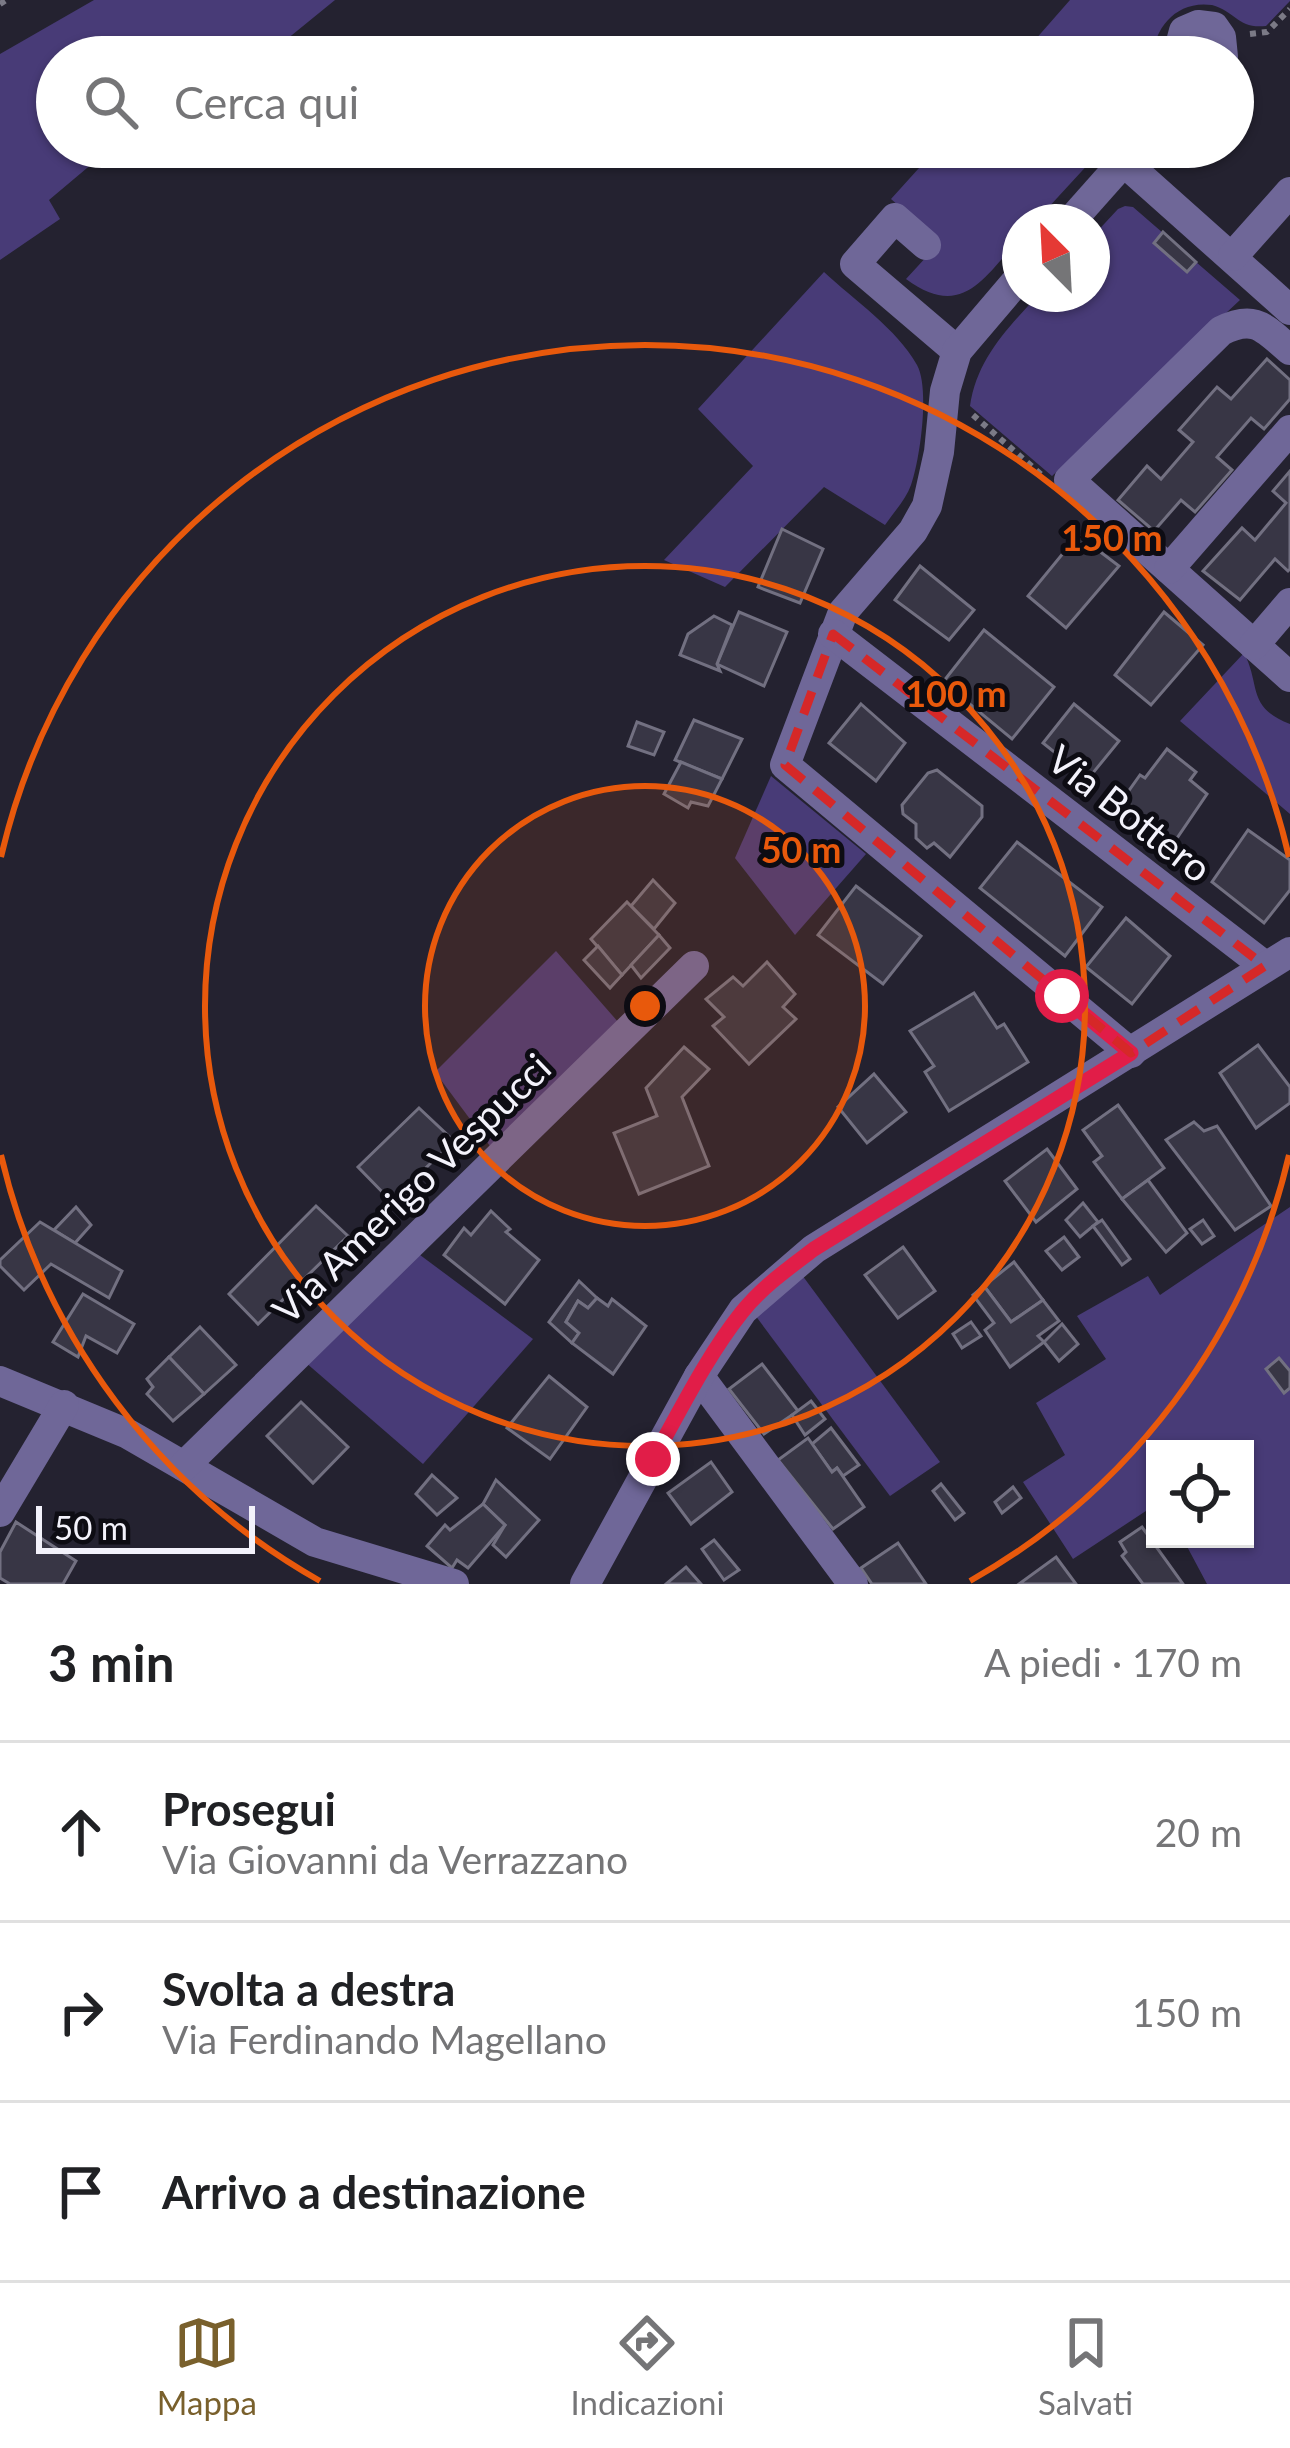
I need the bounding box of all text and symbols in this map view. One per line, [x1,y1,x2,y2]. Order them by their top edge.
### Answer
search box [36,36,1254,168]
icon: search [78,69,144,135]
text: Cerca qui [174,75,359,129]
north arrow [1002,204,1110,312]
text: 150 m [1061,515,1163,559]
text: 100 m [905,671,1007,715]
street label: Via Bottero [1039,735,1221,891]
text: 50 m [761,827,841,871]
route start [1035,969,1089,1023]
centre of rings [624,985,666,1027]
street label: Via Amerigo Vespucci [263,1044,559,1332]
route end [626,1432,680,1486]
map controls [1146,1440,1254,1548]
button: locate [1146,1440,1254,1548]
scale bar [36,1500,255,1553]
text: 50 m [54,1507,128,1547]
text: 3 min [48,1632,174,1693]
text: A piedi · 170 m [984,1639,1242,1685]
text: Prosegui [162,1782,336,1836]
icon: ahead [48,1799,114,1865]
text: 20 m [1155,1809,1242,1855]
text: Via Giovanni da Verrazzano [162,1836,628,1882]
text: Svolta a destra [162,1962,455,2016]
icon: right [48,1979,114,2045]
text: 150 m [1132,1989,1242,2035]
text: Via Ferdinando Magellano [162,2016,607,2062]
icon: arrive [48,2159,114,2225]
text: Arrivo a destinazione [162,2165,586,2219]
tab: Mappa [157,2310,257,2422]
tab: Indicazioni [571,2310,724,2422]
tab: Salvati [1038,2310,1133,2422]

